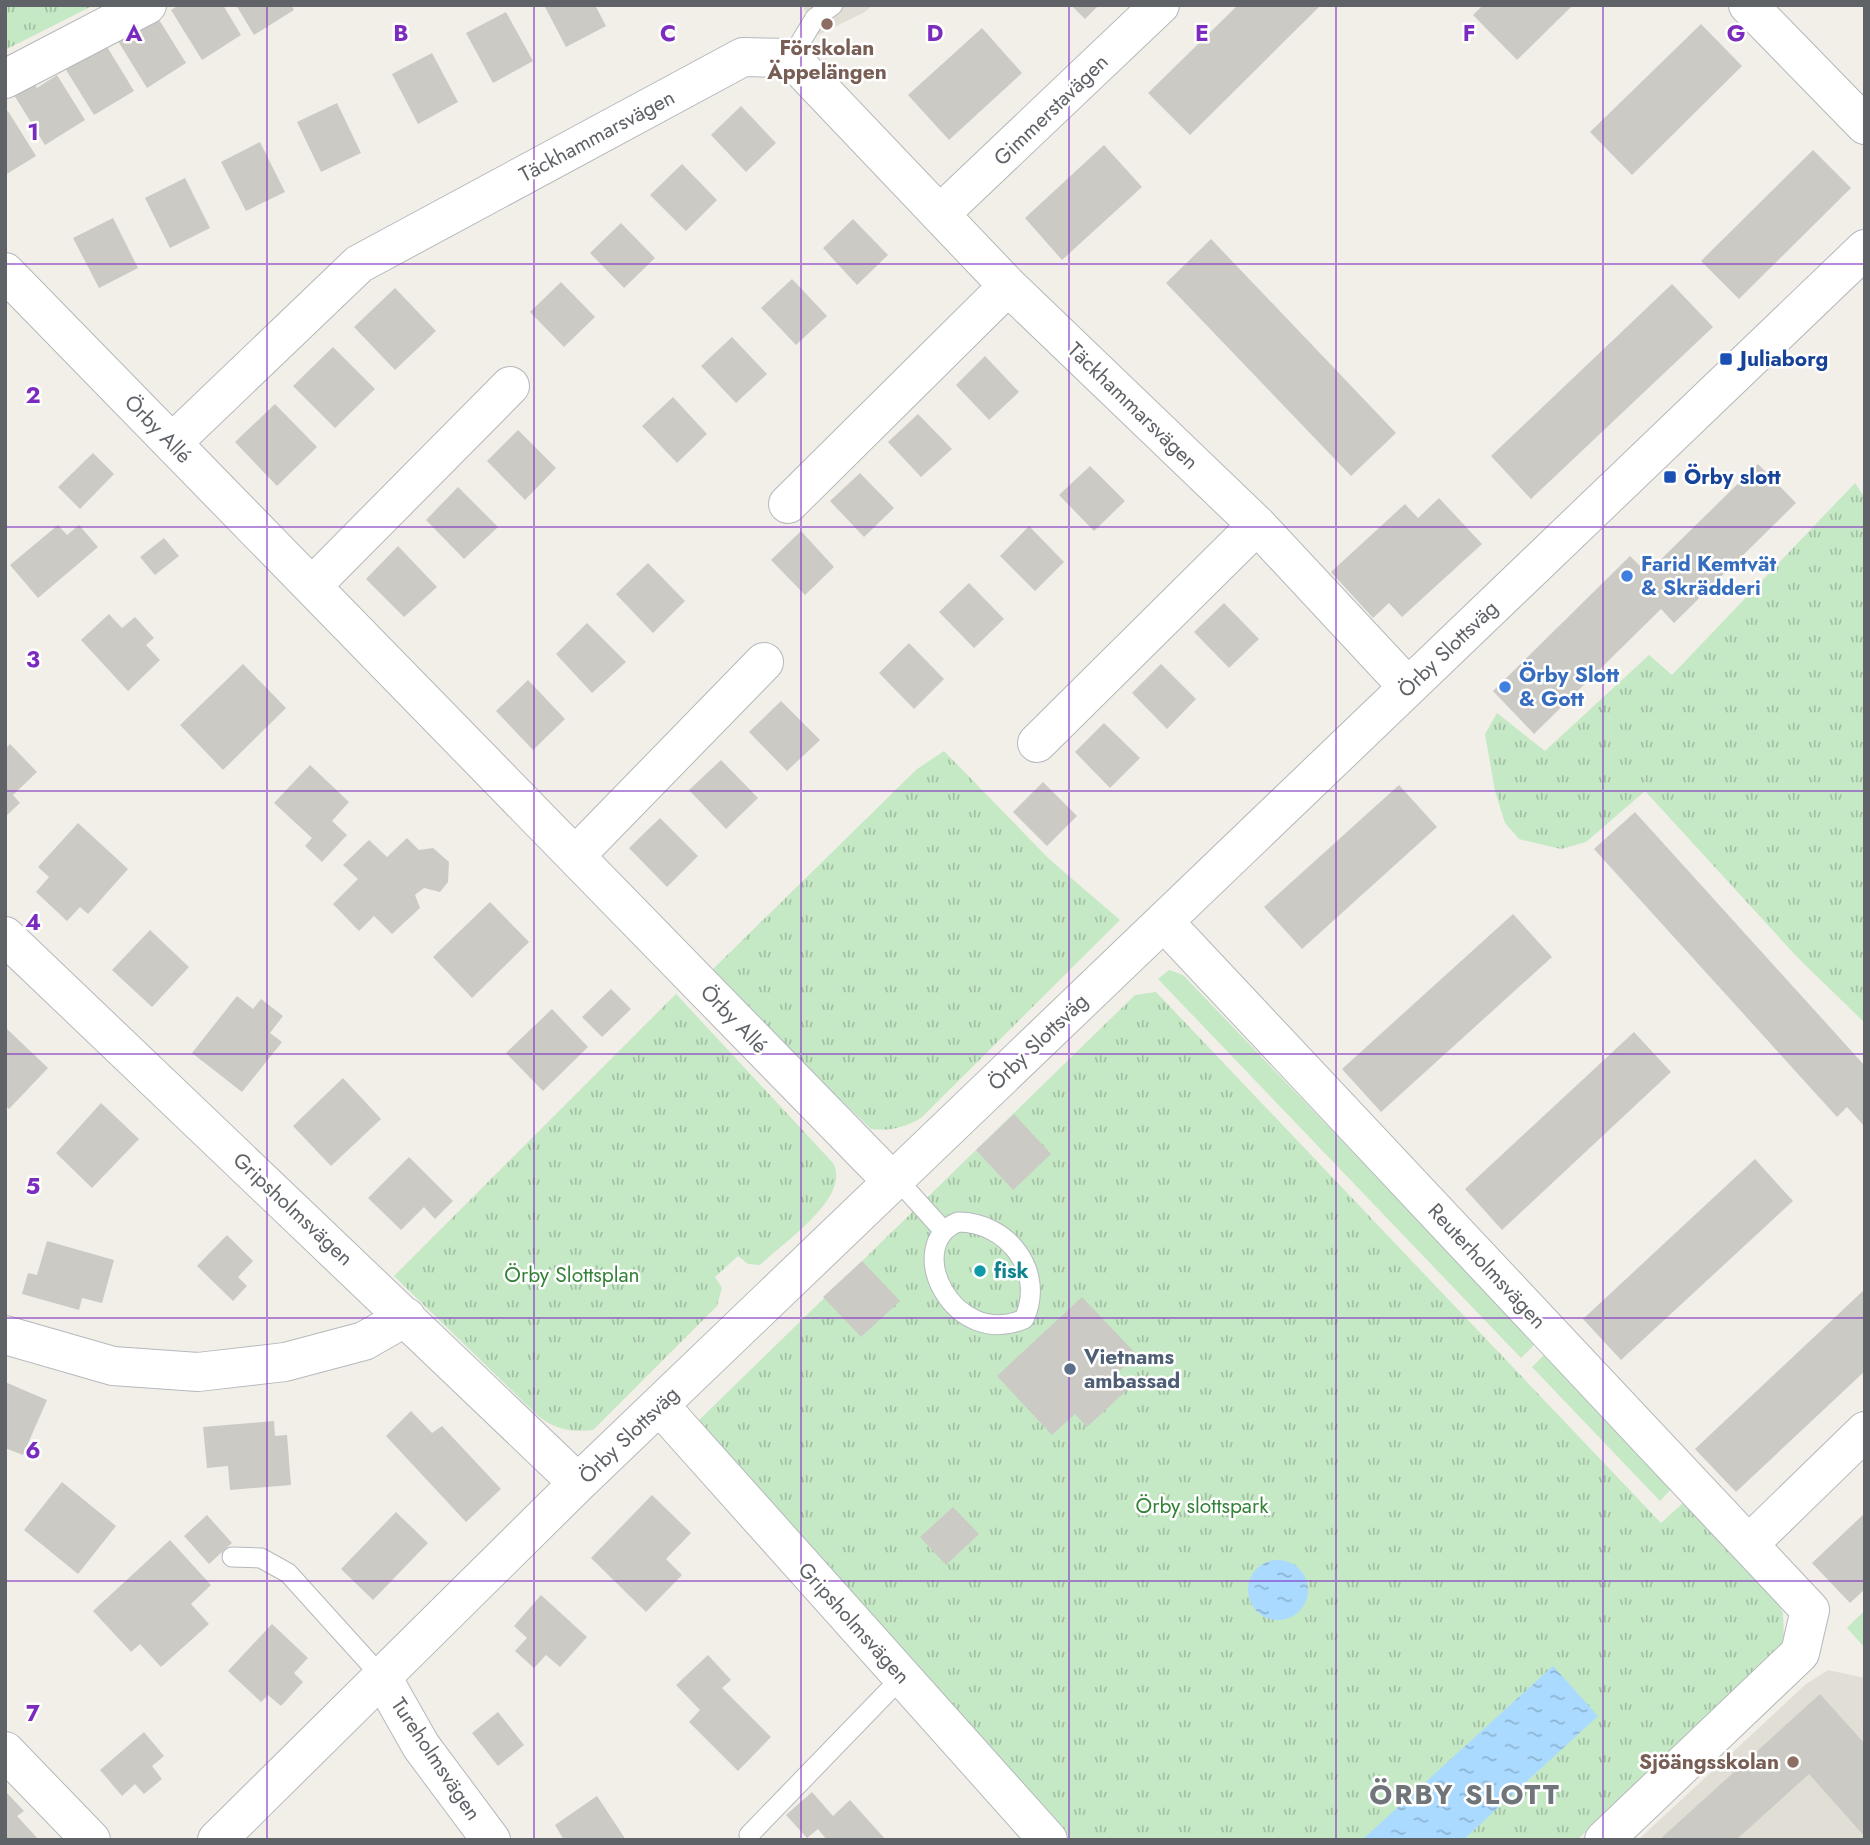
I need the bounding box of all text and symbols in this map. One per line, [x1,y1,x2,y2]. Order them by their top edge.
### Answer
text: A [125,16,143,50]
text: B [393,16,409,50]
text: C [660,16,676,50]
marker: Förskolan Äppelängen [819,16,835,32]
text: D [927,16,944,50]
text: E [1195,16,1209,50]
text: F [1463,16,1475,50]
text: G [1727,16,1745,50]
place label: Förskolan Äppelängen [766,33,887,87]
street label: Gimmerstavägen [987,47,1115,173]
street label: Täckhammarsvägen [514,82,680,190]
text: 1 [27,115,39,149]
street label: Täckhammarsvägen [1061,335,1205,477]
place label: Juliaborg [1736,344,1828,374]
marker: Juliaborg [1718,351,1734,367]
text: 2 [25,378,41,412]
street label: Örby Allé [118,388,199,470]
place label: Örby slott [1684,462,1781,492]
marker: Örby slott [1662,469,1678,485]
place label: Farid Kemtvät & Skrädderi [1641,549,1776,603]
marker: Farid Kemtvät & Skrädderi [1619,568,1635,584]
street label: Örby Slottsväg [1391,594,1505,704]
text: 3 [26,642,40,676]
place label: Örby Slott & Gott [1519,660,1620,714]
marker: Örby Slott & Gott [1497,679,1513,695]
text: 4 [25,905,41,939]
street label: Örby Allé [694,978,775,1060]
street label: Örby Slottsväg [981,987,1095,1097]
street label: Gripsholmsvägen [226,1145,360,1273]
text: 5 [26,1169,40,1203]
street label: Reuterholmsvägen [1421,1197,1553,1335]
place label: fisk [994,1256,1029,1286]
park label: Örby Slottsplan [504,1260,640,1290]
marker: fisk [972,1263,988,1279]
place label: Vietnams ambassad [1083,1342,1180,1396]
marker: Vietnams ambassad [1062,1361,1078,1377]
street label: Örby Slottsväg [572,1380,686,1490]
text: 6 [25,1433,41,1467]
park label: Örby slottspark [1136,1491,1269,1521]
street label: Gripsholmsvägen [791,1555,917,1691]
street label: Tureholmsvägen [384,1692,488,1826]
text: 7 [26,1696,40,1730]
place label: Sjöängsskolan [1639,1747,1779,1777]
marker: Sjöängsskolan [1785,1754,1801,1770]
district label: ÖRBY SLOTT [1369,1774,1561,1815]

